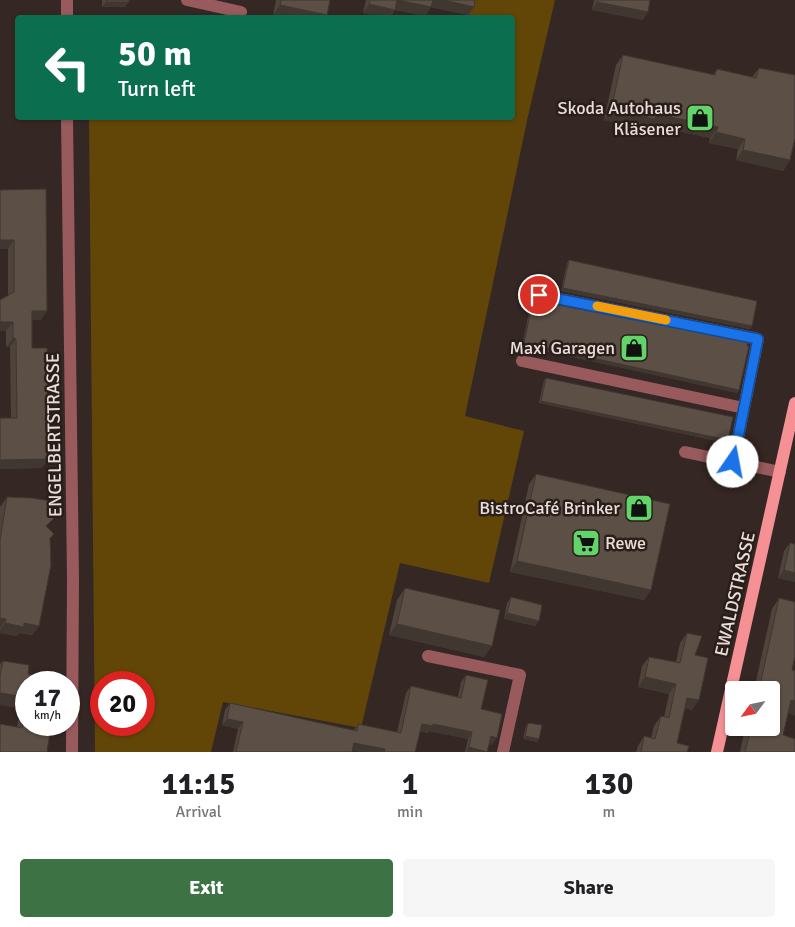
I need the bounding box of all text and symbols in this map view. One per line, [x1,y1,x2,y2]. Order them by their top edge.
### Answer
text: 50 m [118,32,192,75]
icon: left [35,35,100,100]
text: Turn left [118,75,196,102]
place label: Skoda Autohaus Kläsener [558,97,681,140]
shop icon: Skoda Autohaus Kläsener [685,103,715,133]
pin [518,274,560,316]
icon: arrive [525,281,553,309]
shop icon: Maxi Garagen [619,333,649,363]
place label: Maxi Garagen [510,337,615,359]
street label: ENGELBERTSTRASSE [42,353,66,517]
position arrow [706,435,758,487]
shop icon: BistroCafé Brinker [624,493,654,523]
place label: BistroCafé Brinker [479,497,620,519]
supermarket icon: Rewe [571,528,601,558]
street label: EWALDSTRASSE [710,530,760,658]
place label: Rewe [605,532,646,554]
speed limit sign: 20 [90,671,155,736]
north arrow [725,681,780,736]
map controls [725,681,780,736]
text: 17 [34,682,61,713]
text: km/h [34,708,61,723]
text: 11:15 [162,766,235,803]
text: 1 [402,766,418,803]
text: 130 [585,766,633,803]
text: Arrival [175,802,222,822]
text: min [397,802,423,822]
text: m [603,802,615,822]
button: Exit [20,859,393,917]
button: Share [403,859,775,917]

